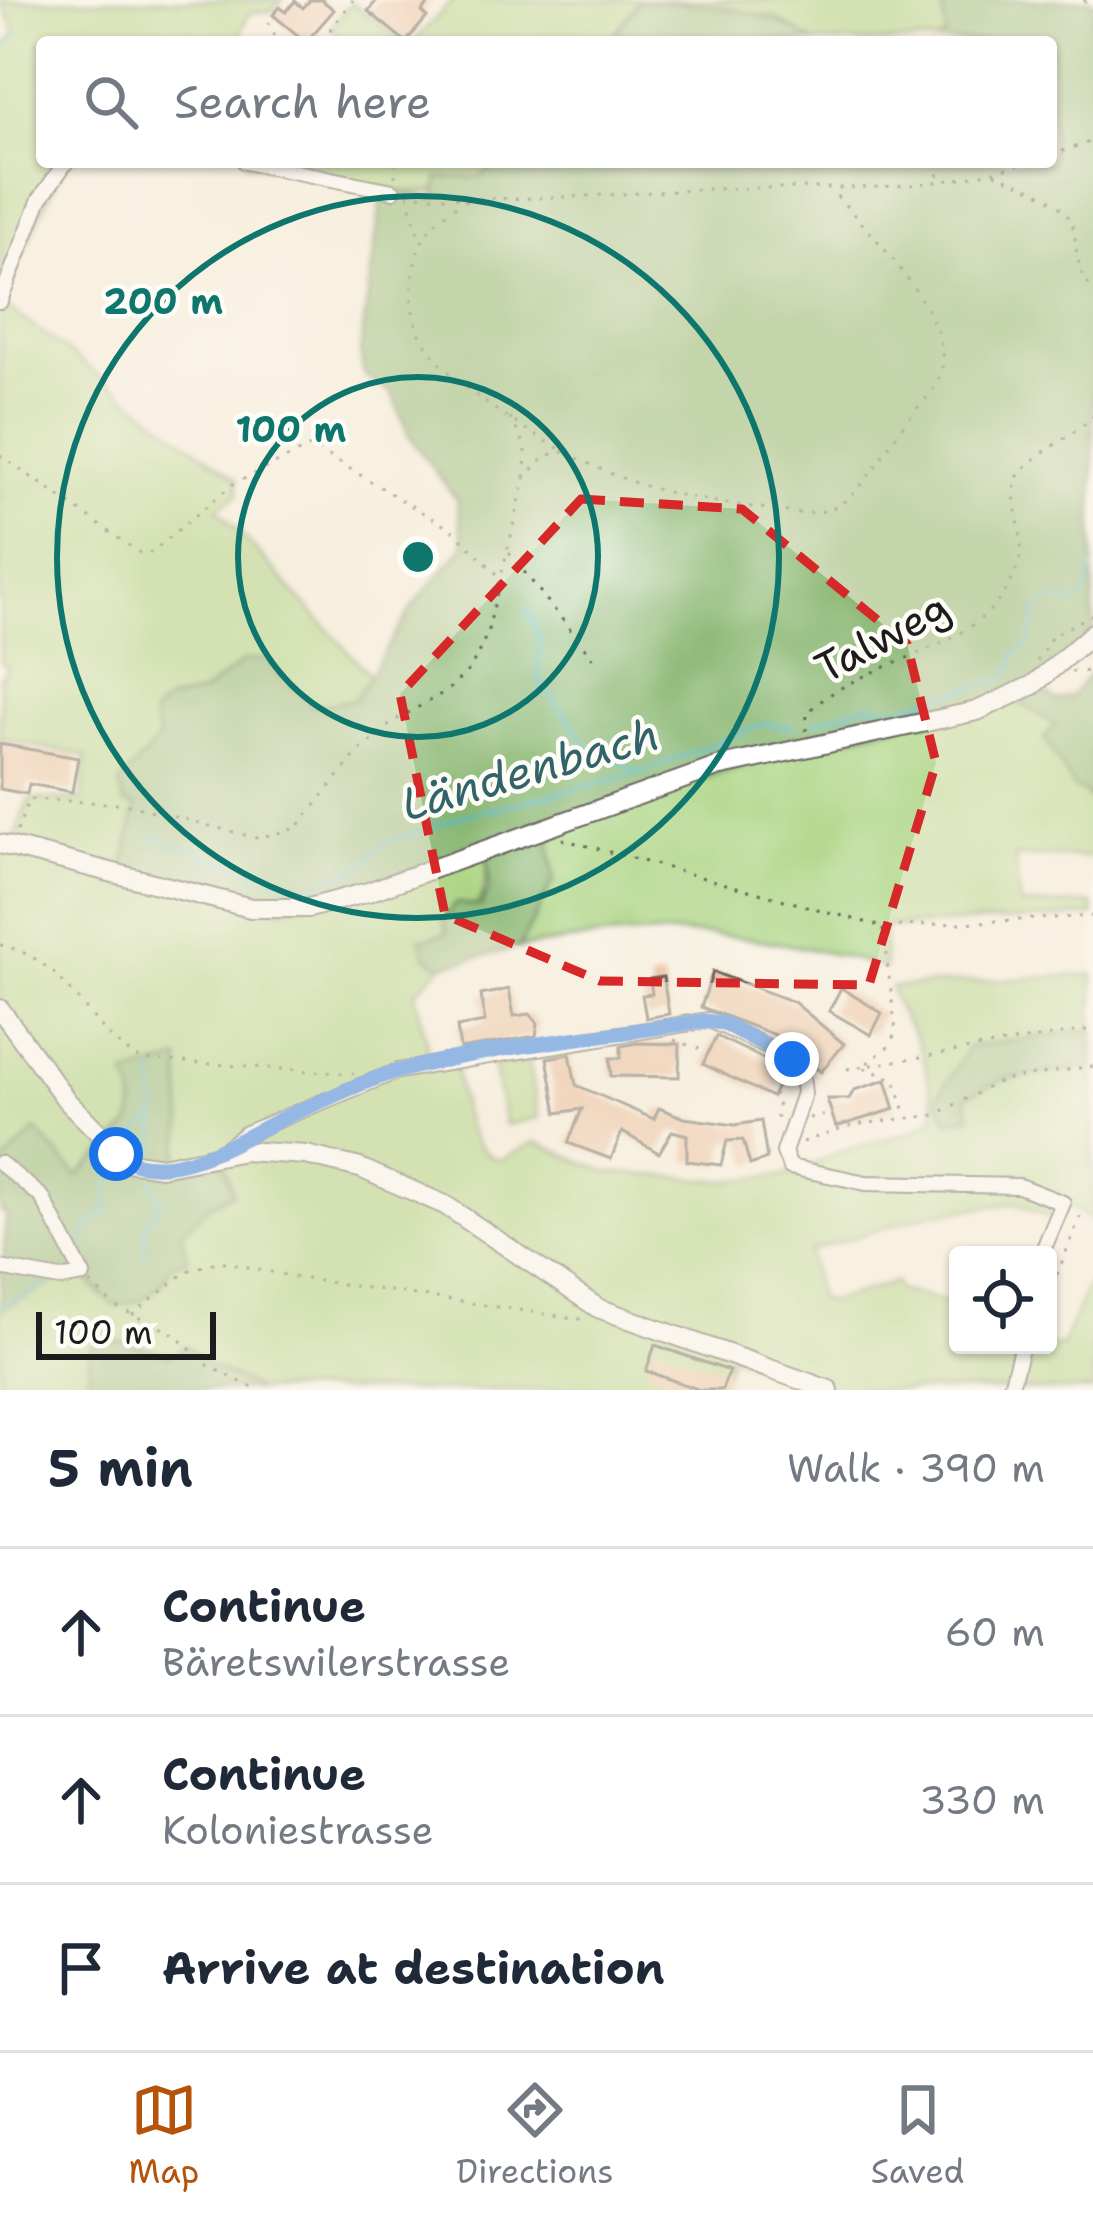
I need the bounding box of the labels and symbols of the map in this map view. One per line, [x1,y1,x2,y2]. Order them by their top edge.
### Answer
text: 200 m [103,277,223,326]
text: 100 m [236,405,347,454]
centre of rings [397,536,439,578]
street label: Talweg [805,579,959,695]
water label: Ländenbach [394,704,666,834]
route end [765,1032,819,1086]
route start [89,1127,143,1181]
scale bar [36,1306,216,1359]

